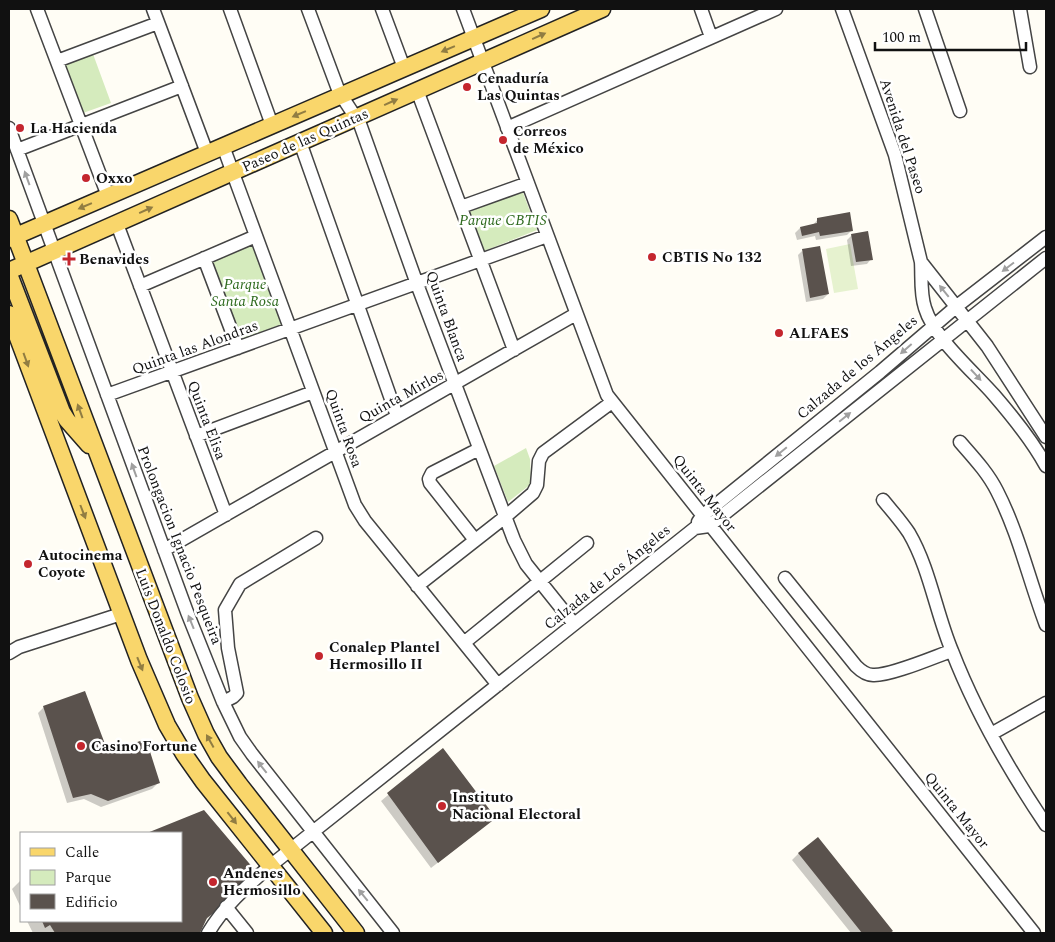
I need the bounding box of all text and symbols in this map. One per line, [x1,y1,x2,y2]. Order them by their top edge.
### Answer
scale bar [875,20,1026,52]
text: 100 m [882,26,921,49]
one-way arrow [532,32,547,40]
one-way arrow [441,46,455,54]
place label: Cenaduría Las Quintas [477,67,560,107]
street label: Avenida del Paseo [873,75,932,197]
marker: Cenaduría Las Quintas [461,81,473,93]
one-way arrow [384,98,398,106]
street label: Paseo de las Quintas [238,102,372,179]
one-way arrow [292,110,306,118]
place label: La Hacienda [30,117,117,140]
place label: Correos de México [513,120,584,160]
marker: La Hacienda [14,122,26,134]
marker: Correos de México [497,134,509,146]
place label: Oxxo [96,167,132,190]
one-way arrow [23,170,31,185]
marker: Oxxo [80,172,92,184]
one-way arrow [78,202,92,210]
one-way arrow [139,206,153,214]
park label: Parque CBTIS [459,209,547,232]
place label: CBTIS No 132 [662,246,762,269]
place label: Benavides [79,248,149,271]
marker: CBTIS No 132 [646,251,658,263]
marker: Benavides [63,253,75,265]
one-way arrow [1001,262,1015,272]
street label: Quinta Blanca [419,268,474,365]
park label: Parque Santa Rosa [211,273,279,313]
one-way arrow [939,284,950,297]
street label: Calzada de los Ángeles [792,310,923,425]
street label: Quinta las Alondras [129,314,262,381]
place label: ALFAES [789,322,849,345]
marker: ALFAES [773,327,785,339]
one-way arrow [900,343,913,354]
one-way arrow [22,353,30,368]
street label: Quinta Mirlos [354,364,448,429]
one-way arrow [970,369,982,381]
street label: Quinta Elisa [181,377,232,464]
street label: Quinta Rosa [319,386,369,471]
one-way arrow [76,403,83,418]
one-way arrow [838,412,851,423]
street label: Prolongacion Ignacio Pesqueira [131,442,228,649]
one-way arrow [774,446,787,457]
street label: Quinta Mayor [667,449,742,537]
one-way arrow [130,462,138,477]
one-way arrow [79,505,87,519]
street label: Calzada de Los Ángeles [539,519,676,636]
place label: Autocinema Coyote [38,544,123,584]
marker: Autocinema Coyote [22,558,34,570]
street label: Luis Donaldo Colosio [129,565,202,707]
one-way arrow [187,615,195,629]
place label: Conalep Plantel Hermosillo II [329,636,440,676]
marker: Conalep Plantel Hermosillo II [313,650,325,662]
one-way arrow [137,657,145,671]
one-way arrow [206,734,214,748]
place label: Casino Fortune [91,735,197,758]
marker: Casino Fortune [75,740,87,752]
one-way arrow [257,760,267,774]
street label: Quinta Mayor [918,767,995,854]
place label: Instituto Nacional Electoral [452,786,581,826]
marker: Instituto Nacional Electoral [436,800,448,812]
one-way arrow [226,811,237,824]
legend [20,832,182,922]
text: Calle [65,841,99,864]
place label: Andenes Hermosillo [223,862,301,902]
text: Parque [65,866,112,889]
marker: Andenes Hermosillo [207,876,219,888]
one-way arrow [357,889,368,902]
text: Edificio [65,891,118,914]

